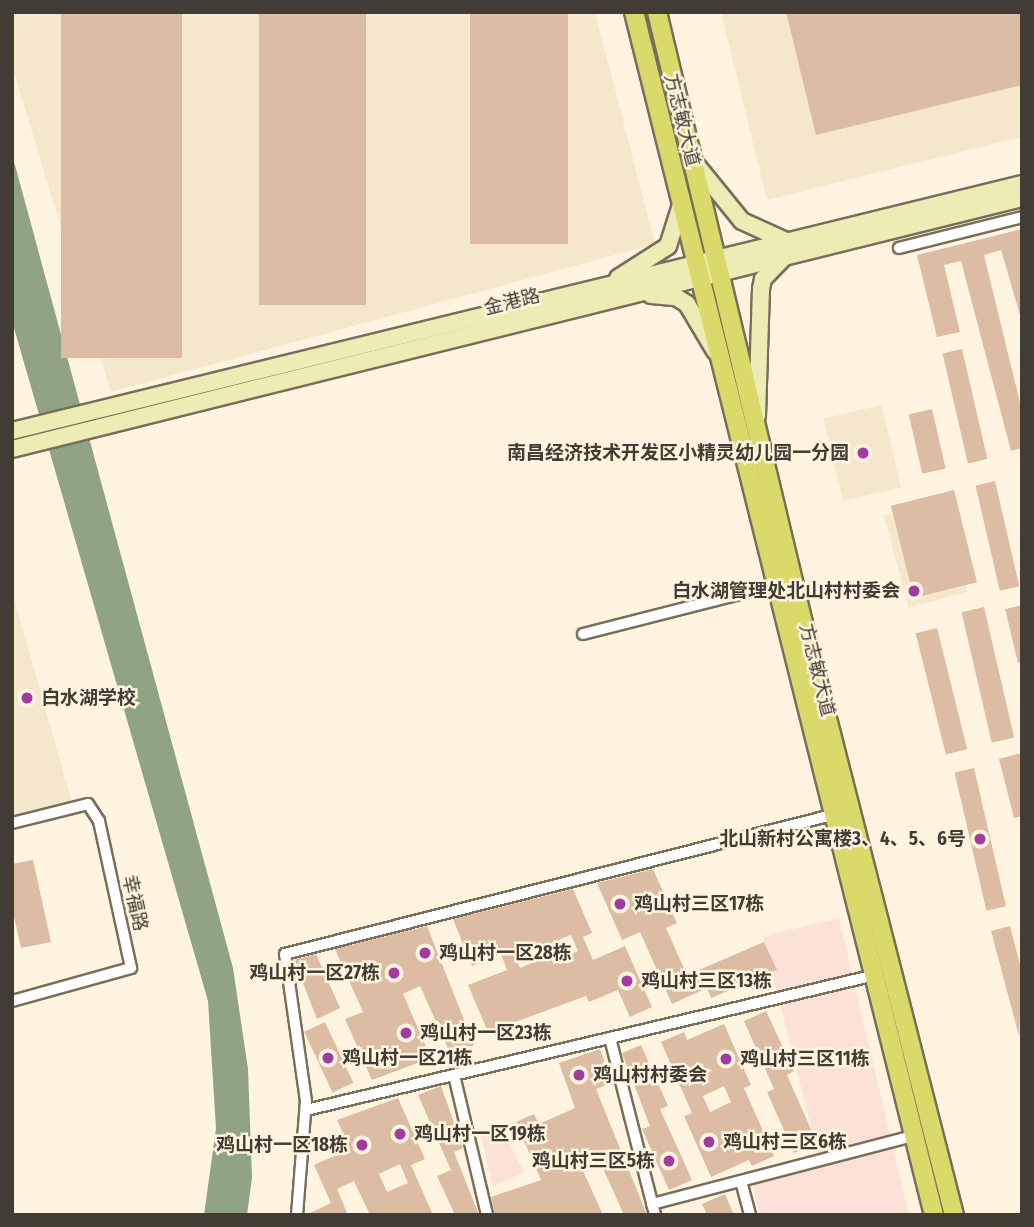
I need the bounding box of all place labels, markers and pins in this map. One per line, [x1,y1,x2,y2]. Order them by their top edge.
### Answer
place label: 南昌经济技术开发区小精灵幼儿园一分园 [507,442,849,464]
marker: 南昌经济技术开发区小精灵幼儿园一分园 [855,445,871,461]
place label: 白水湖管理处北山村村委会 [672,580,900,602]
marker: 白水湖管理处北山村村委会 [906,583,922,599]
place label: 白水湖学校 [41,687,136,709]
marker: 白水湖学校 [19,690,35,706]
place label: 北山新村公寓楼3、4、5、6号 [719,828,966,850]
marker: 北山新村公寓楼3、4、5、6号 [972,831,988,847]
place label: 鸡山村三区17栋 [634,893,764,915]
marker: 鸡山村三区17栋 [612,896,628,912]
place label: 鸡山村一区28栋 [439,942,572,964]
marker: 鸡山村一区28栋 [417,945,433,961]
place label: 鸡山村一区27栋 [249,962,380,984]
marker: 鸡山村一区27栋 [386,965,402,981]
place label: 鸡山村三区13栋 [641,970,772,992]
marker: 鸡山村三区13栋 [619,973,635,989]
place label: 鸡山村一区23栋 [420,1022,552,1044]
marker: 鸡山村一区23栋 [398,1025,414,1041]
place label: 鸡山村一区21栋 [342,1047,473,1069]
place label: 鸡山村三区11栋 [740,1048,870,1070]
marker: 鸡山村一区21栋 [320,1050,336,1066]
marker: 鸡山村三区11栋 [718,1051,734,1067]
place label: 鸡山村村委会 [593,1064,707,1086]
marker: 鸡山村村委会 [571,1067,587,1083]
place label: 鸡山村一区19栋 [414,1123,546,1145]
marker: 鸡山村一区19栋 [392,1126,408,1142]
place label: 鸡山村三区6栋 [723,1131,847,1153]
place label: 鸡山村一区18栋 [216,1134,348,1156]
marker: 鸡山村三区6栋 [701,1134,717,1150]
marker: 鸡山村一区18栋 [354,1137,370,1153]
place label: 鸡山村三区5栋 [532,1150,655,1172]
marker: 鸡山村三区5栋 [661,1153,677,1169]

